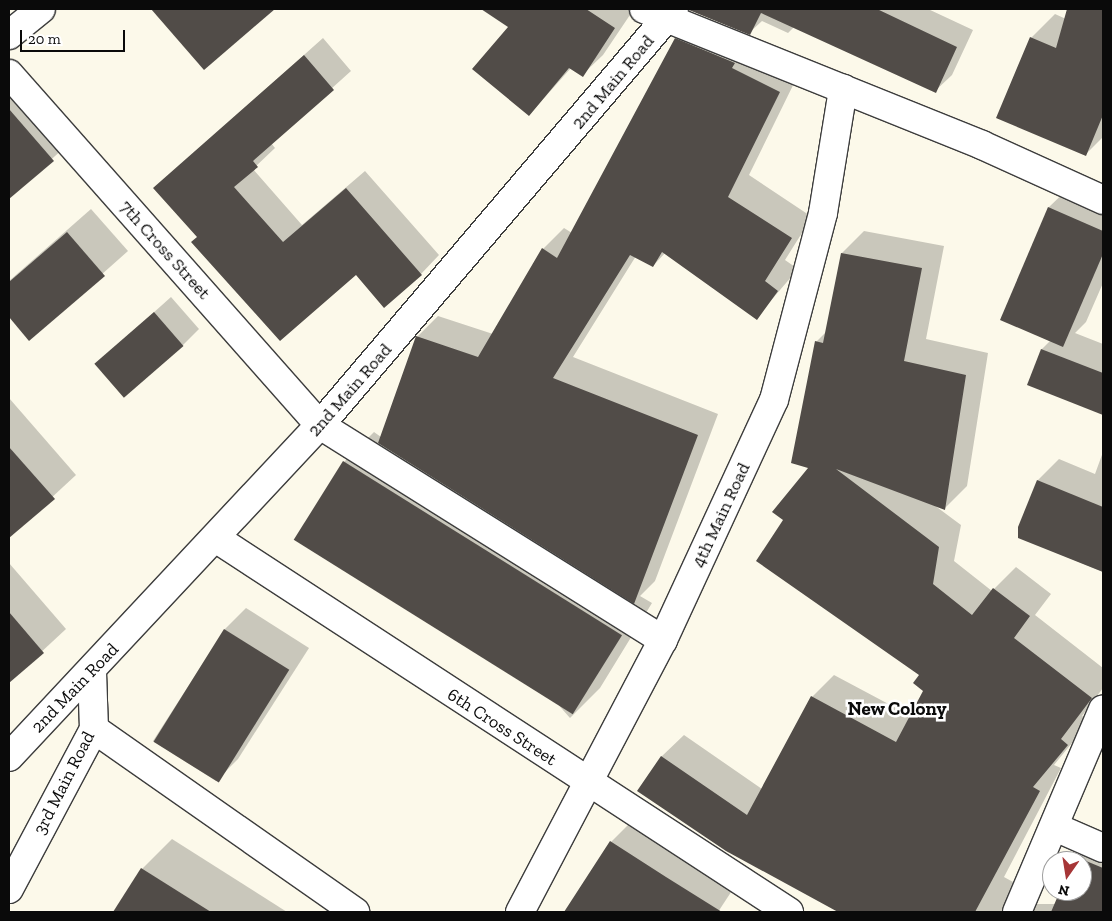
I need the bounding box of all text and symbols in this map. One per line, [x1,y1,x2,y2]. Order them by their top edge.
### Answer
scale bar [22,20,128,52]
text: 20 m [28,30,61,48]
street label: 2nd Main Road [567,31,659,133]
street label: 7th Cross Street [115,196,215,304]
street label: 2nd Main Road [304,339,396,441]
street label: 4th Main Road [687,459,755,571]
street label: 2nd Main Road [27,639,123,737]
street label: 6th Cross Street [443,684,561,770]
district label: New Colony [847,698,947,720]
street label: 3rd Main Road [29,728,99,838]
north arrow [1042,851,1092,901]
text: N [1057,881,1071,900]

